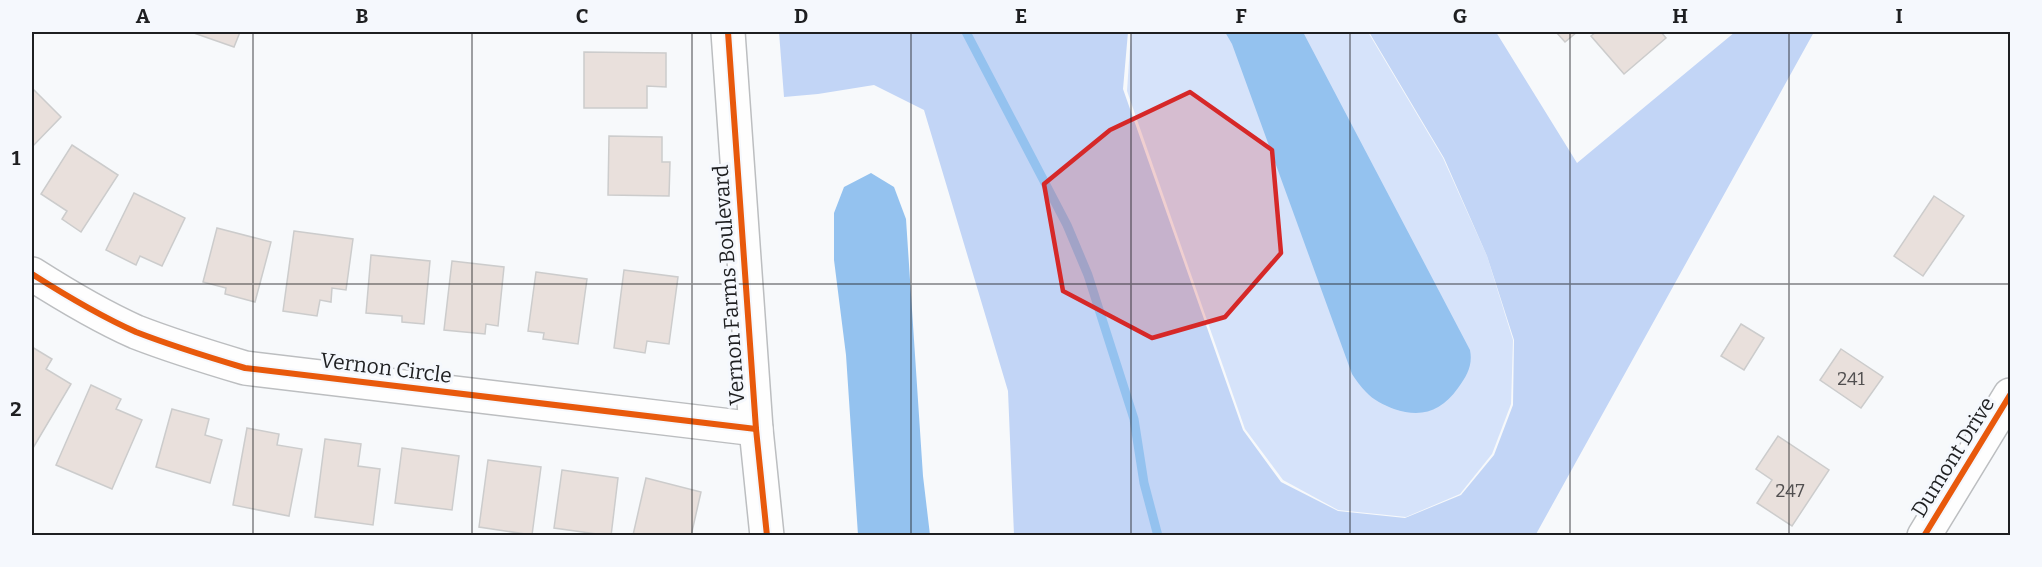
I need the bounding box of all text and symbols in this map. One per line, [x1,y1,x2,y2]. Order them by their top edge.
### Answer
text: A [136,4,151,28]
text: B [356,4,369,28]
text: C [576,4,588,28]
text: D [794,4,808,28]
text: E [1015,4,1027,28]
text: F [1235,4,1247,28]
text: G [1453,4,1467,28]
text: H [1672,4,1688,28]
text: I [1895,4,1903,28]
text: 1 [12,146,21,170]
street label: Vernon Farms Boulevard [708,164,750,406]
street label: Vernon Circle [319,347,453,389]
house number: 241 [1837,368,1865,390]
street label: Dumont Drive [1906,392,2000,522]
text: 2 [10,397,22,421]
house number: 247 [1775,480,1805,502]

